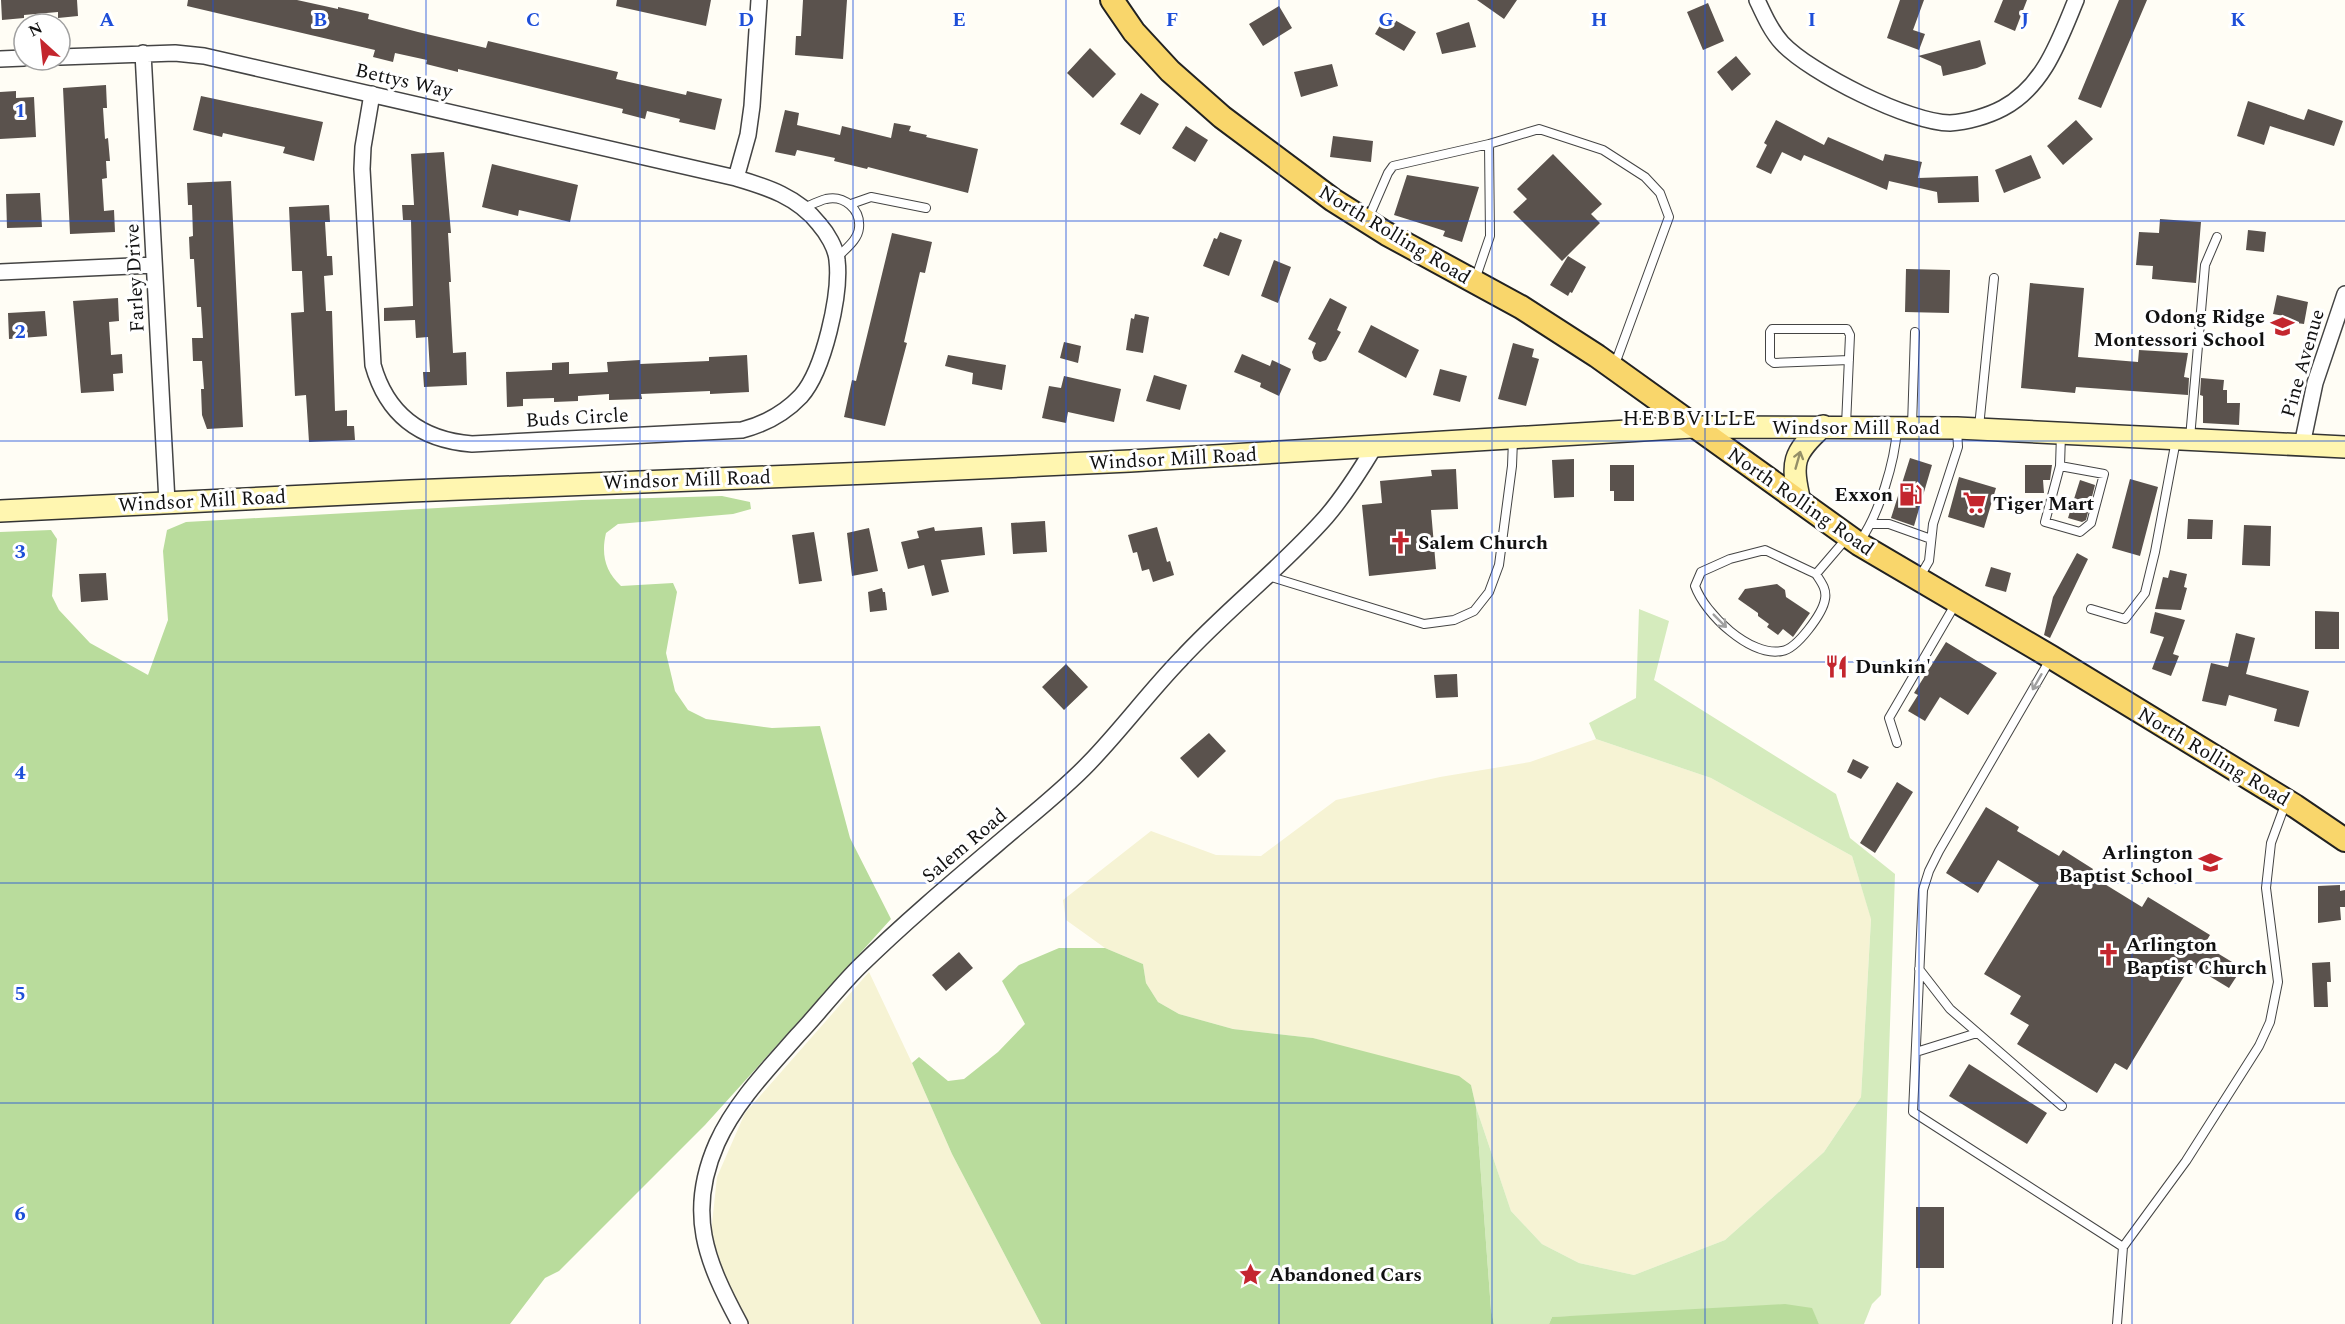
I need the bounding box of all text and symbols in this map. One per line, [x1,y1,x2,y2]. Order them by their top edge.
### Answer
text: A [99,5,115,35]
text: B [313,5,327,35]
text: C [526,5,540,35]
text: D [738,5,754,35]
text: E [952,5,966,35]
text: F [1166,5,1178,35]
text: G [1378,5,1394,35]
text: H [1591,5,1607,35]
text: I [1808,5,1816,35]
text: J [2021,5,2029,35]
text: K [2230,5,2246,35]
north arrow [12,12,72,72]
text: N [24,16,47,43]
street label: Bettys Way [352,55,457,107]
text: 1 [14,96,26,126]
street label: North Rolling Road [1313,177,1476,292]
street label: Farley Drive [117,223,153,333]
place label: Odong Ridge Montessori School [2094,302,2265,355]
street label: Pine Avenue [2273,306,2333,421]
school or university icon: Odong Ridge Montessori School [2270,314,2296,340]
text: 2 [14,317,26,347]
street label: Buds Circle [525,400,629,436]
district label: HEBBVILLE [1623,403,1757,435]
street label: Windsor Mill Road [1772,413,1940,443]
street label: Windsor Mill Road [1088,440,1258,478]
street label: North Rolling Road [1721,440,1880,564]
one-way arrow [1792,451,1804,470]
street label: Windsor Mill Road [602,462,772,498]
place label: Exxon [1834,480,1893,510]
fuel station icon: Exxon [1898,481,1924,507]
street label: Windsor Mill Road [117,482,287,520]
place label: Tiger Mart [1993,489,2095,519]
supermarket icon: Tiger Mart [1962,490,1988,516]
place label: Salem Church [1418,528,1548,558]
church icon: Salem Church [1387,529,1413,555]
text: 3 [14,537,26,567]
one-way arrow [1712,613,1727,628]
place label: Dunkin' [1855,652,1931,682]
restaurant icon: Dunkin' [1824,653,1850,679]
one-way arrow [2031,673,2043,690]
street label: North Rolling Road [2132,699,2295,814]
text: 4 [14,758,26,788]
street label: Salem Road [915,801,1014,891]
place label: Arlington Baptist School [2058,838,2193,891]
school or university icon: Arlington Baptist School [2198,850,2224,876]
place label: Arlington Baptist Church [2126,930,2267,983]
church icon: Arlington Baptist Church [2095,942,2121,968]
text: 5 [14,979,26,1009]
text: 6 [14,1199,26,1229]
place label: Abandoned Cars [1269,1260,1422,1290]
place icon: Abandoned Cars [1238,1261,1264,1287]

